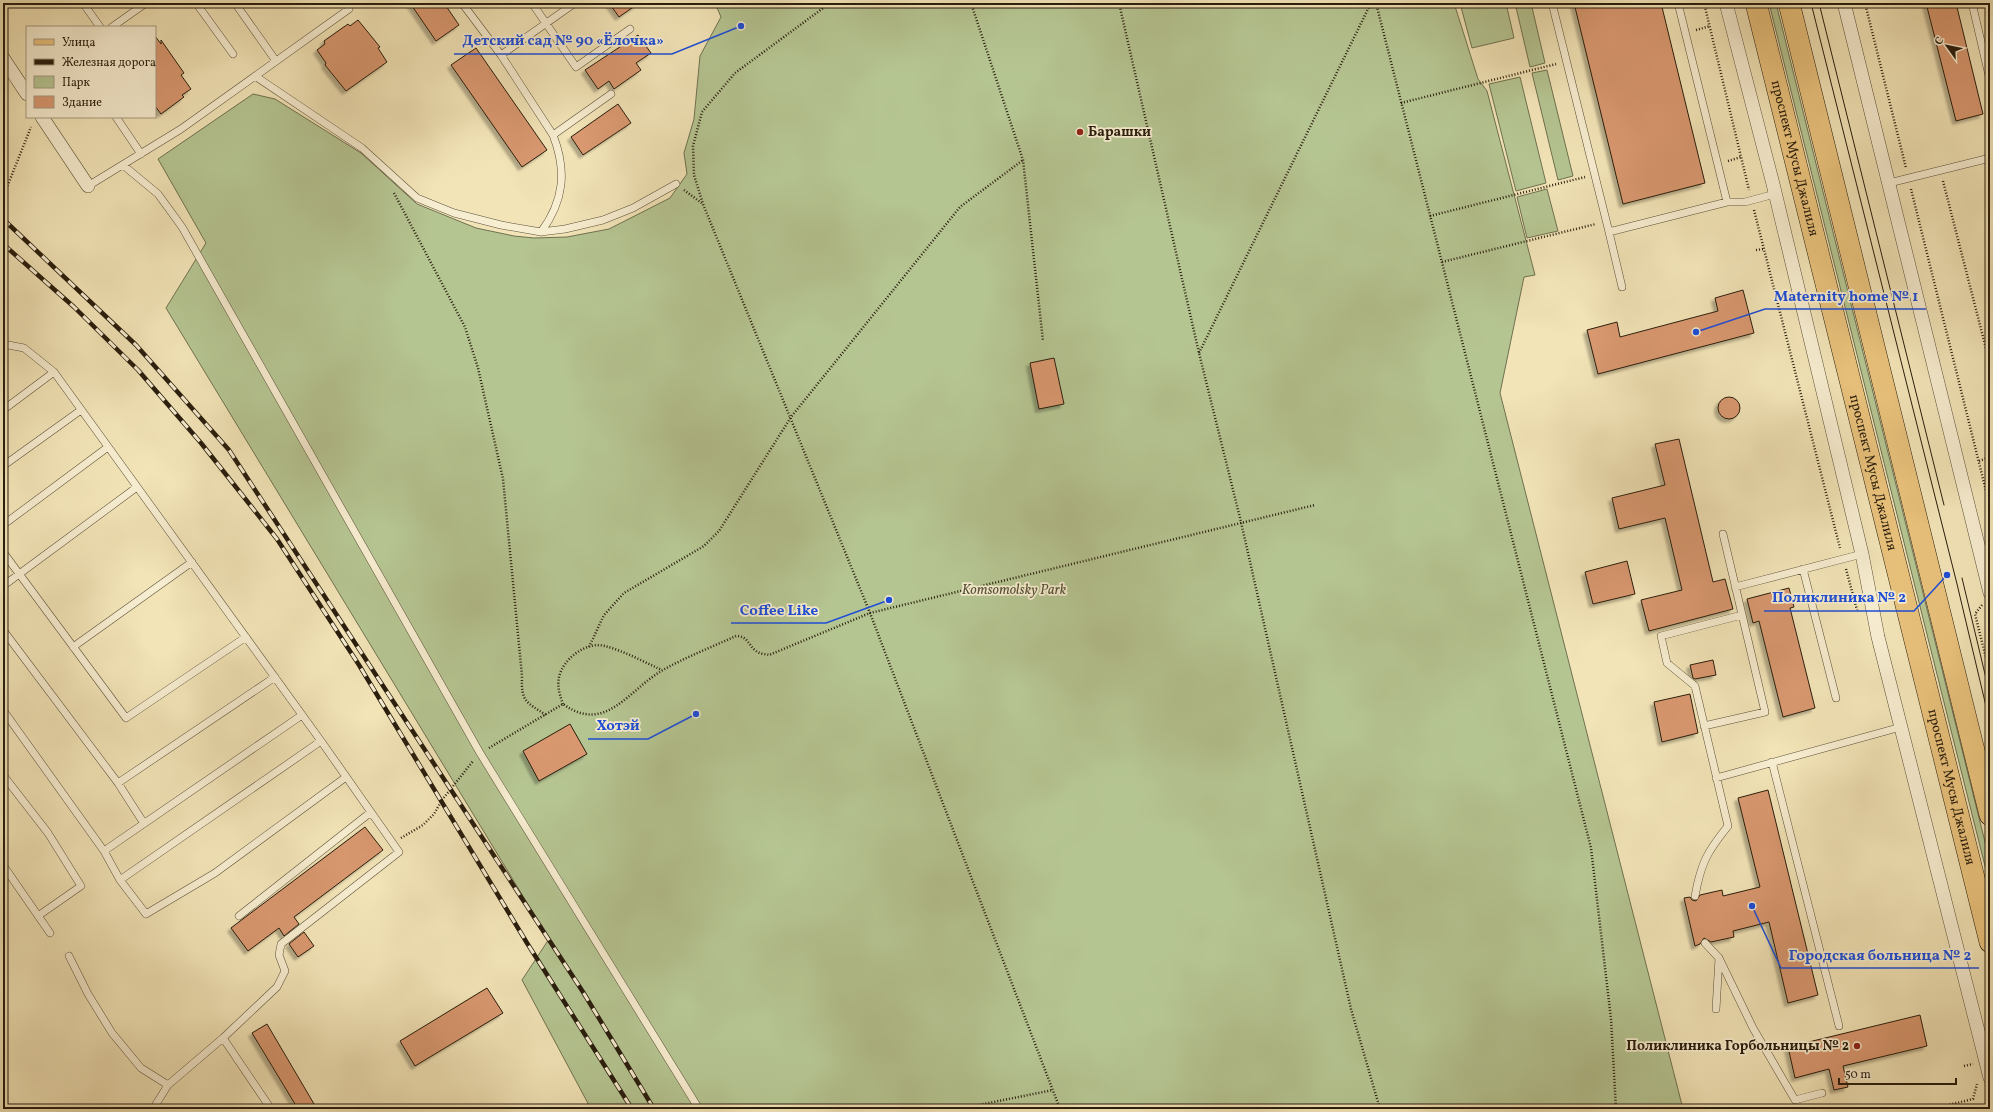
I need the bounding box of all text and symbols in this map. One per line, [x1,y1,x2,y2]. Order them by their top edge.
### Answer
legend [26,26,156,118]
north arrow [1927,26,1967,66]
callout: Детский сад № 90 «Ёлочка» [454,27,672,54]
text: Детский сад № 90 «Ёлочка» [462,31,664,52]
text: С [1932,34,1948,48]
text: Улица [62,35,95,51]
text: Железная дорога [62,55,156,71]
text: Парк [62,75,90,91]
street label: проспект Мусы Джалиля [1766,78,1823,238]
text: Здание [62,95,102,111]
place label: Барашки [1088,123,1151,142]
marker: Барашки [1075,127,1085,137]
callout: Maternity home № 1 [1765,282,1926,309]
text: Maternity home № 1 [1774,287,1918,308]
street label: проспект Мусы Джалиля [1844,393,1902,553]
park label: Komsomolsky Park [962,581,1067,600]
callout: Поликлиника № 2 [1764,584,1914,611]
text: Поликлиника № 2 [1772,588,1906,609]
callout: Coffee Like [731,596,826,623]
text: Coffee Like [740,601,819,622]
street label: проспект Мусы Джалиля [1923,707,1980,867]
callout: Хотэй [588,712,648,739]
text: Хотэй [596,716,640,737]
callout: Городская больница № 2 [1781,941,1979,968]
text: Городская больница № 2 [1789,946,1971,967]
place label: Поликлиника Горбольницы № 2 [1626,1037,1849,1056]
marker: Поликлиника Горбольницы № 2 [1852,1041,1862,1051]
scale bar [1839,1060,1956,1086]
text: 50 m [1845,1067,1871,1083]

